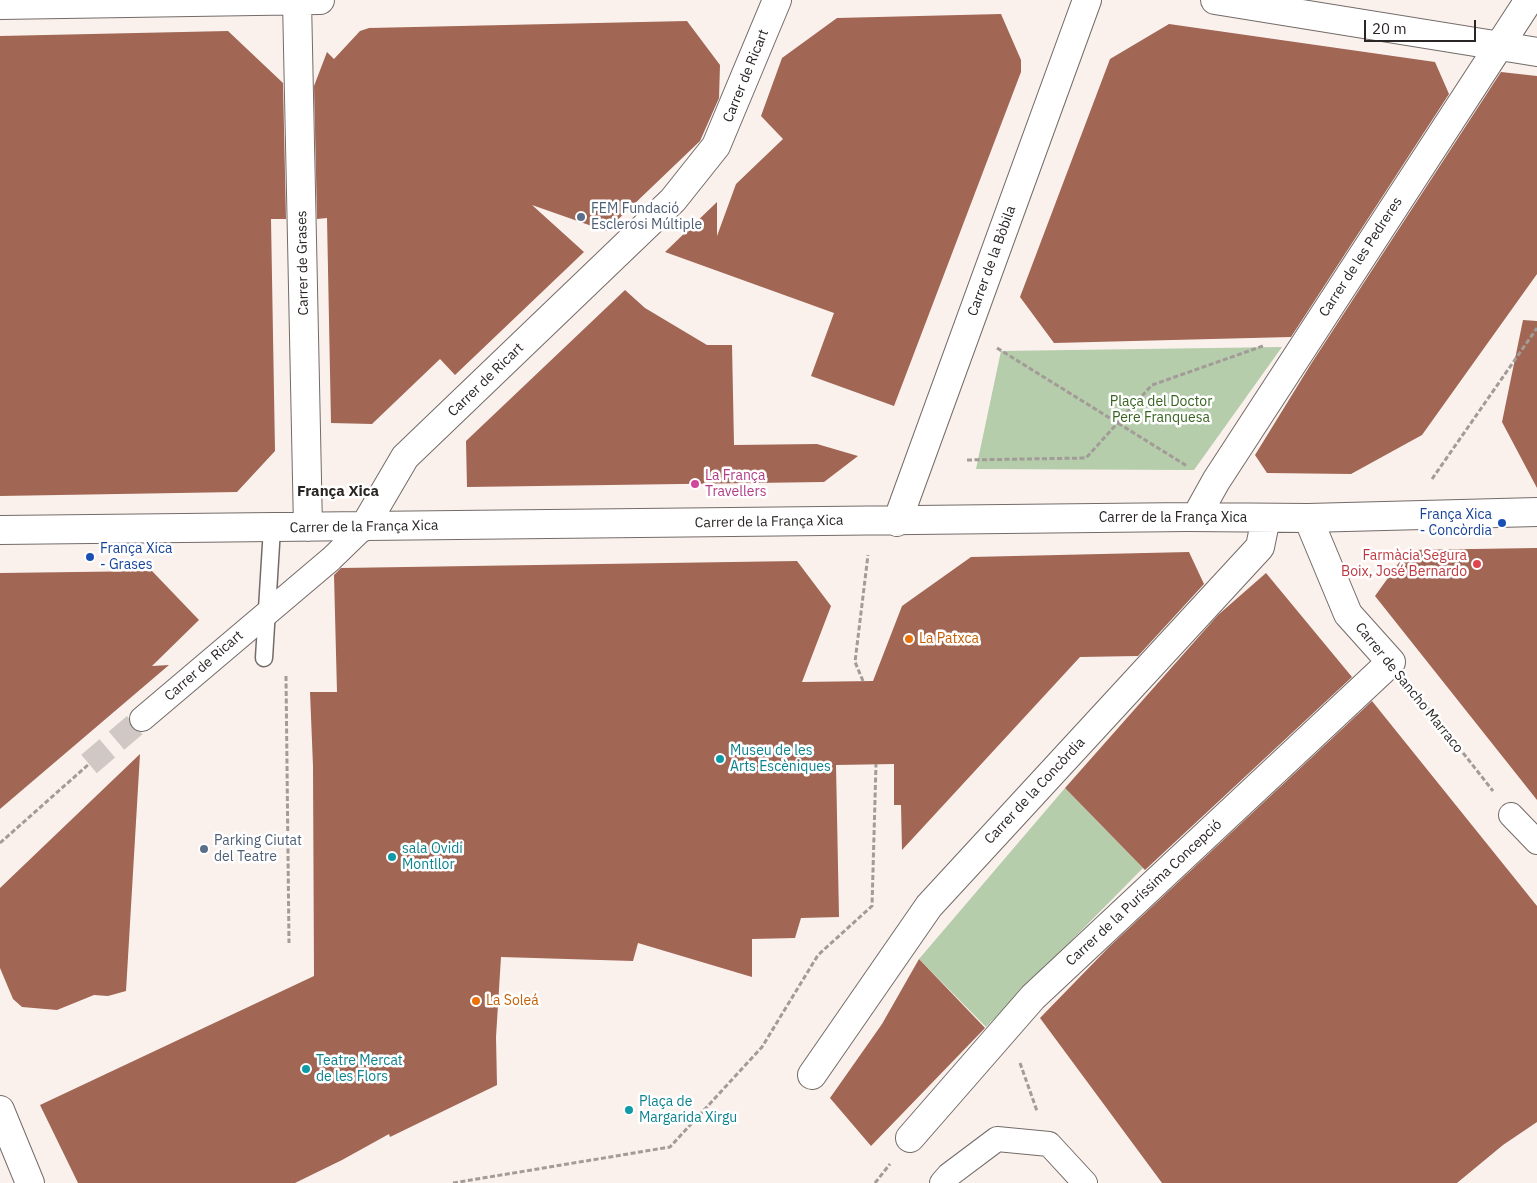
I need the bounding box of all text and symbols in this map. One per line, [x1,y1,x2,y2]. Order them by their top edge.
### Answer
scale bar [1367,10,1480,42]
text: 20 m [1372,19,1407,38]
street label: Carrer de Ricart [720,27,772,125]
street label: Carrer de les Pedreres [1316,194,1406,320]
place label: FEM Fundació Esclerosi Múltiple [591,201,702,233]
street label: Carrer de la Bòbila [964,204,1020,318]
street label: Carrer de Grases [294,210,312,316]
marker: FEM Fundació Esclerosi Múltiple [575,211,587,223]
street label: Carrer de Ricart [445,340,527,420]
park label: Plaça del Doctor Pere Franquesa [1110,394,1212,427]
place label: La França Travellers [705,468,766,501]
marker: La França Travellers [689,478,701,490]
district label: França Xica [297,483,379,501]
place label: França Xica - Concòrdia [1420,507,1492,540]
street label: Carrer de la França Xica [1099,510,1247,526]
street label: Carrer de la França Xica [695,512,843,532]
street label: Carrer de la França Xica [290,517,438,537]
marker: França Xica - Concòrdia [1496,517,1508,529]
place label: França Xica - Grases [100,541,172,574]
place label: Farmàcia Segura Boix, José Bernardo [1341,548,1467,580]
marker: França Xica - Grases [84,551,96,563]
marker: Farmàcia Segura Boix, José Bernardo [1471,558,1483,570]
street label: Carrer de Sancho Marraco [1351,620,1467,756]
street label: Carrer de Ricart [161,627,247,705]
place label: La Patxca [919,631,979,647]
marker: La Patxca [903,633,915,645]
street label: Carrer de la Concòrdia [981,734,1089,848]
place label: Museu de les Arts Escèniques [730,743,831,776]
marker: Museu de les Arts Escèniques [714,753,726,765]
street label: Carrer de la Puríssima Concepció [1063,816,1225,970]
place label: Parking Ciutat del Teatre [214,833,302,866]
place label: sala Ovidi Montllor [402,841,463,874]
marker: Parking Ciutat del Teatre [198,843,210,855]
marker: sala Ovidi Montllor [386,851,398,863]
place label: La Soleá [486,993,539,1009]
marker: La Soleá [470,995,482,1007]
place label: Teatre Mercat de les Flors [316,1053,403,1086]
marker: Teatre Mercat de les Flors [300,1063,312,1075]
place label: Plaça de Margarida Xirgu [639,1094,737,1126]
marker: Plaça de Margarida Xirgu [623,1104,635,1116]

